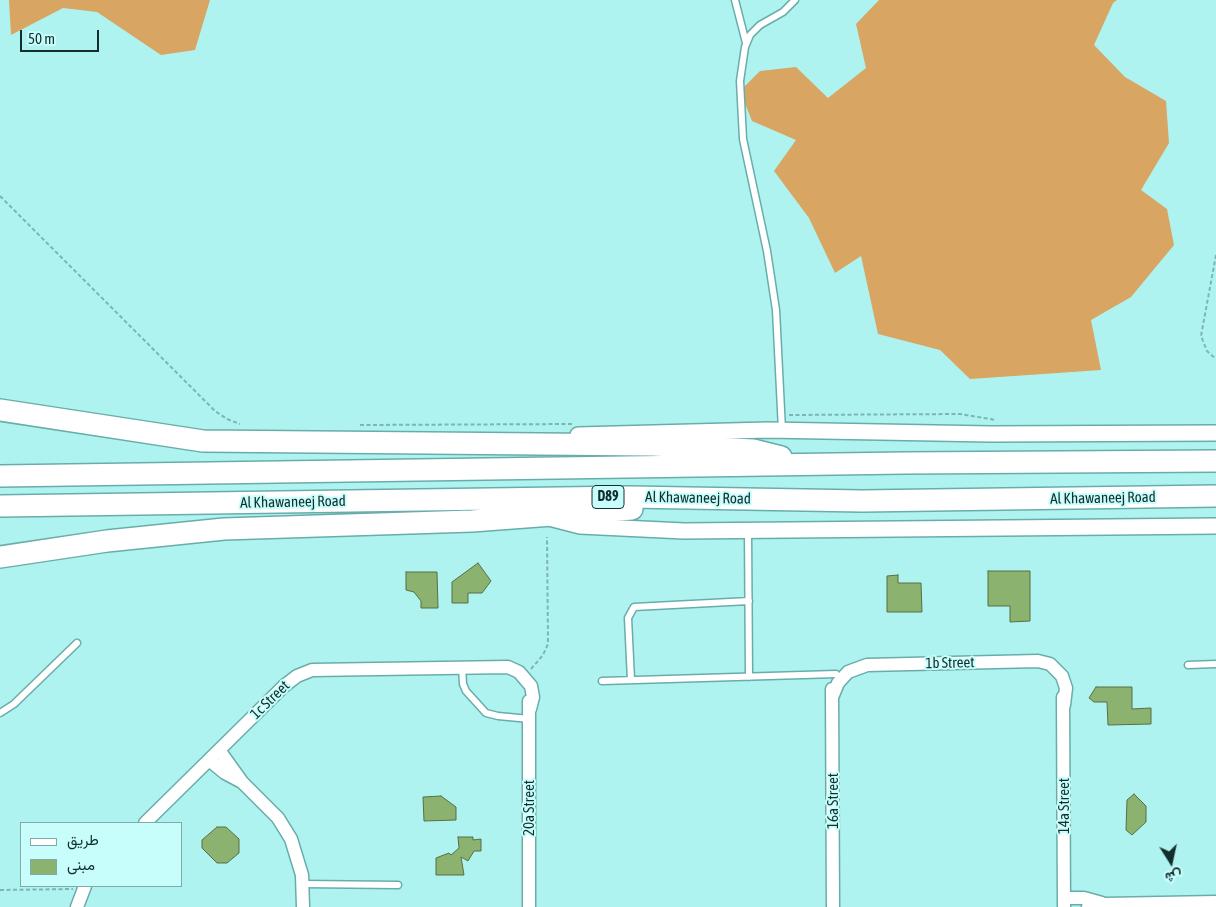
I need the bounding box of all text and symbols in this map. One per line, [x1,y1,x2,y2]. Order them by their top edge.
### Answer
scale bar [22,20,101,52]
text: 50 m [28,30,55,47]
road number: D89 [592,486,624,508]
street label: Al Khawaneej Road [645,488,751,508]
street label: Al Khawaneej Road [1050,488,1156,508]
street label: Al Khawaneej Road [240,492,346,512]
street label: 1b Street [925,654,975,672]
street label: 1c Street [247,677,293,723]
street label: 16a Street [824,773,842,829]
street label: 14a Street [1055,778,1073,834]
street label: 20a Street [520,780,538,836]
legend [20,822,182,887]
text: طريق [67,831,99,848]
north arrow [1146,837,1196,887]
text: مبنى [67,856,95,873]
text: ش [1164,867,1183,886]

